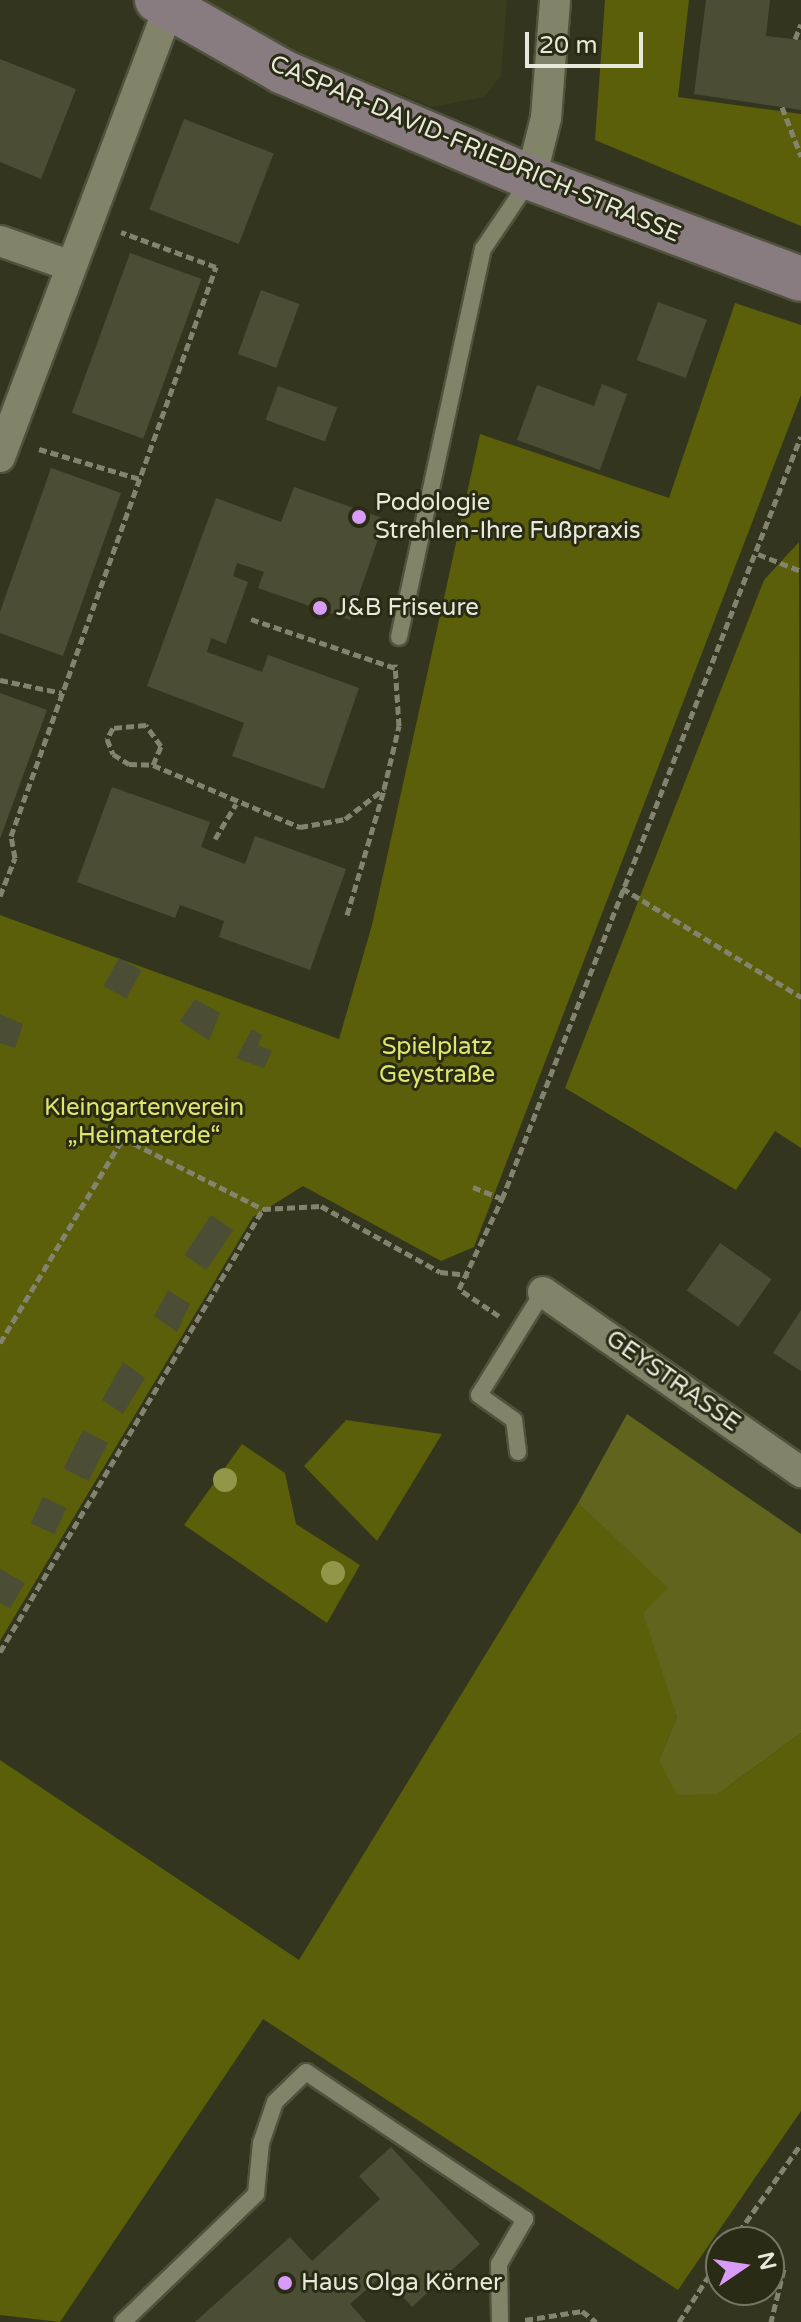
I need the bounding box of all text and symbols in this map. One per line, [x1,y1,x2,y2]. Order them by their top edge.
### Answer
scale bar [529,16,647,66]
text: 20 m [539,31,597,60]
street label: CASPAR-DAVID-FRIEDRICH-STRASSE [265,49,685,249]
place label: Podologie Strehlen-Ihre Fußpraxis [375,489,641,545]
marker: Podologie Strehlen-Ihre Fußpraxis [350,508,368,526]
place label: J&B Friseure [336,594,479,622]
marker: J&B Friseure [311,599,329,617]
park label: Spielplatz Geystraße [379,1033,495,1089]
park label: Kleingartenverein „Heimaterde“ [44,1094,244,1150]
street label: GEYSTRASSE [600,1324,746,1438]
north arrow [705,2226,785,2306]
text: N [752,2250,781,2273]
place label: Haus Olga Körner [301,2269,502,2297]
marker: Haus Olga Körner [276,2274,294,2292]

